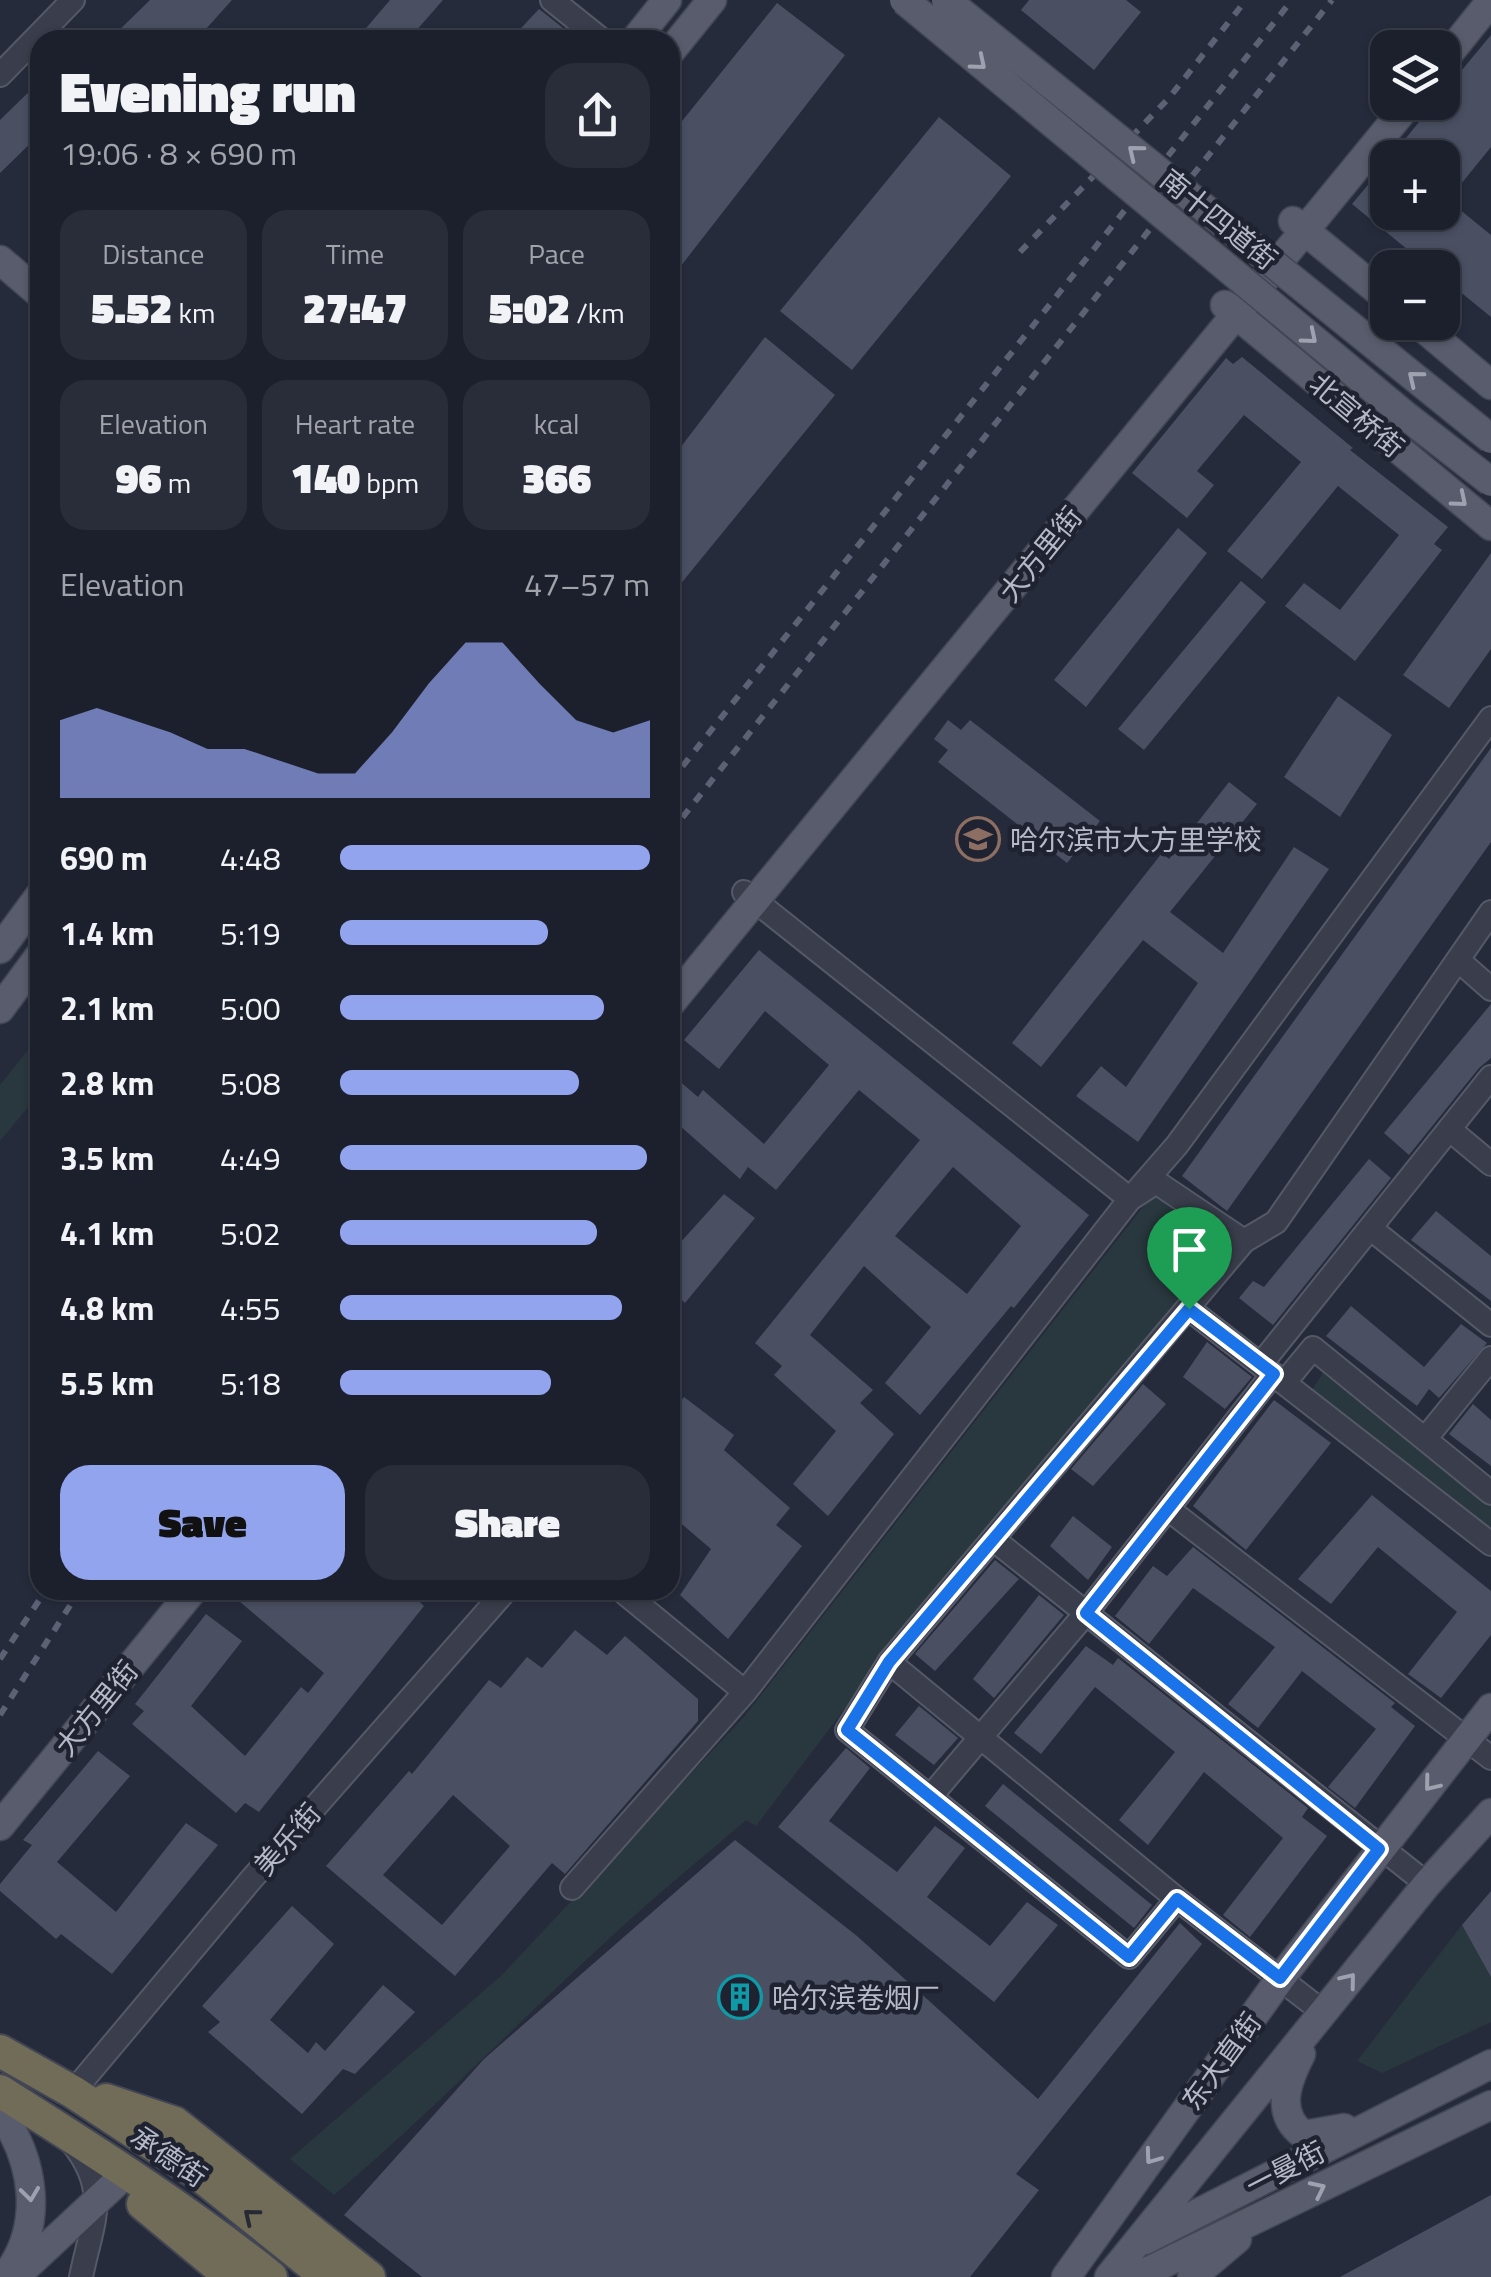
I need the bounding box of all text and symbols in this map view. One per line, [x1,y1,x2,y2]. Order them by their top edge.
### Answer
map controls [1370,30,1460,340]
button: layers [1370,30,1460,120]
text: Evening run [60,50,356,133]
one-way arrow [968,51,986,69]
button: share [545,63,650,168]
text: 19:06 · 8 × 690 m [60,129,297,177]
button: + [1370,140,1460,230]
one-way arrow [1128,146,1146,164]
street label: 南十四道街 [1151,158,1287,280]
text: Distance [102,232,204,275]
text: Time [326,232,384,275]
text: Pace [528,232,585,275]
button: − [1370,250,1460,340]
text: 5.52 [91,275,172,339]
text: 27:47 [303,275,407,339]
text: 5:02 [489,275,570,339]
text: km [172,291,215,334]
text: /km [570,291,625,334]
one-way arrow [1299,325,1317,343]
street label: 北宣桥街 [1300,363,1414,467]
one-way arrow [1408,372,1426,390]
text: Elevation [99,402,208,445]
text: Heart rate [295,402,415,445]
text: kcal [534,402,580,445]
text: 96 [115,445,162,509]
text: 140 [291,445,360,509]
text: 366 [522,445,591,509]
text: m [162,461,191,504]
text: bpm [360,461,419,504]
one-way arrow [1449,488,1467,506]
street label: 大方里街 [988,497,1092,611]
text: Elevation [60,560,184,608]
text: 47–57 m [524,560,650,608]
school or university icon: 哈尔滨市大方里学校 [955,816,1001,862]
place label: 哈尔滨市大方里学校 [1010,818,1262,861]
text: 690 m [60,834,148,882]
text: 4:48 [220,834,281,882]
text: 1.4 km [60,909,154,957]
text: 5:19 [220,909,281,957]
text: 2.1 km [60,984,154,1032]
text: 5:00 [220,984,281,1032]
text: 2.8 km [60,1059,154,1107]
text: 5:08 [220,1059,281,1107]
text: 3.5 km [60,1134,154,1182]
text: 4:49 [220,1134,281,1182]
pin [1147,1207,1232,1310]
text: 4.1 km [60,1209,154,1257]
text: 5:02 [220,1209,281,1257]
icon: arrive [1162,1222,1217,1277]
text: 4.8 km [60,1284,154,1332]
text: 4:55 [220,1284,281,1332]
text: 5.5 km [60,1359,154,1407]
text: 5:18 [220,1359,281,1407]
button: Save [60,1465,345,1580]
button: Share [365,1465,650,1580]
street label: 大方里街 [44,1651,148,1765]
one-way arrow [1425,1773,1443,1791]
street label: 美乐街 [243,1793,331,1885]
one-way arrow [1337,1973,1355,1991]
building icon: 哈尔滨卷烟厂 [717,1974,763,2020]
place label: 哈尔滨卷烟厂 [772,1976,940,2019]
street label: 东大直街 [1171,2003,1271,2119]
street label: 承德街 [122,2115,216,2197]
street label: 一曼街 [1238,2130,1332,2206]
one-way arrow [1146,2145,1165,2164]
one-way arrow [1308,2181,1326,2201]
one-way arrow [19,2186,40,2202]
one-way arrow [245,2210,263,2228]

